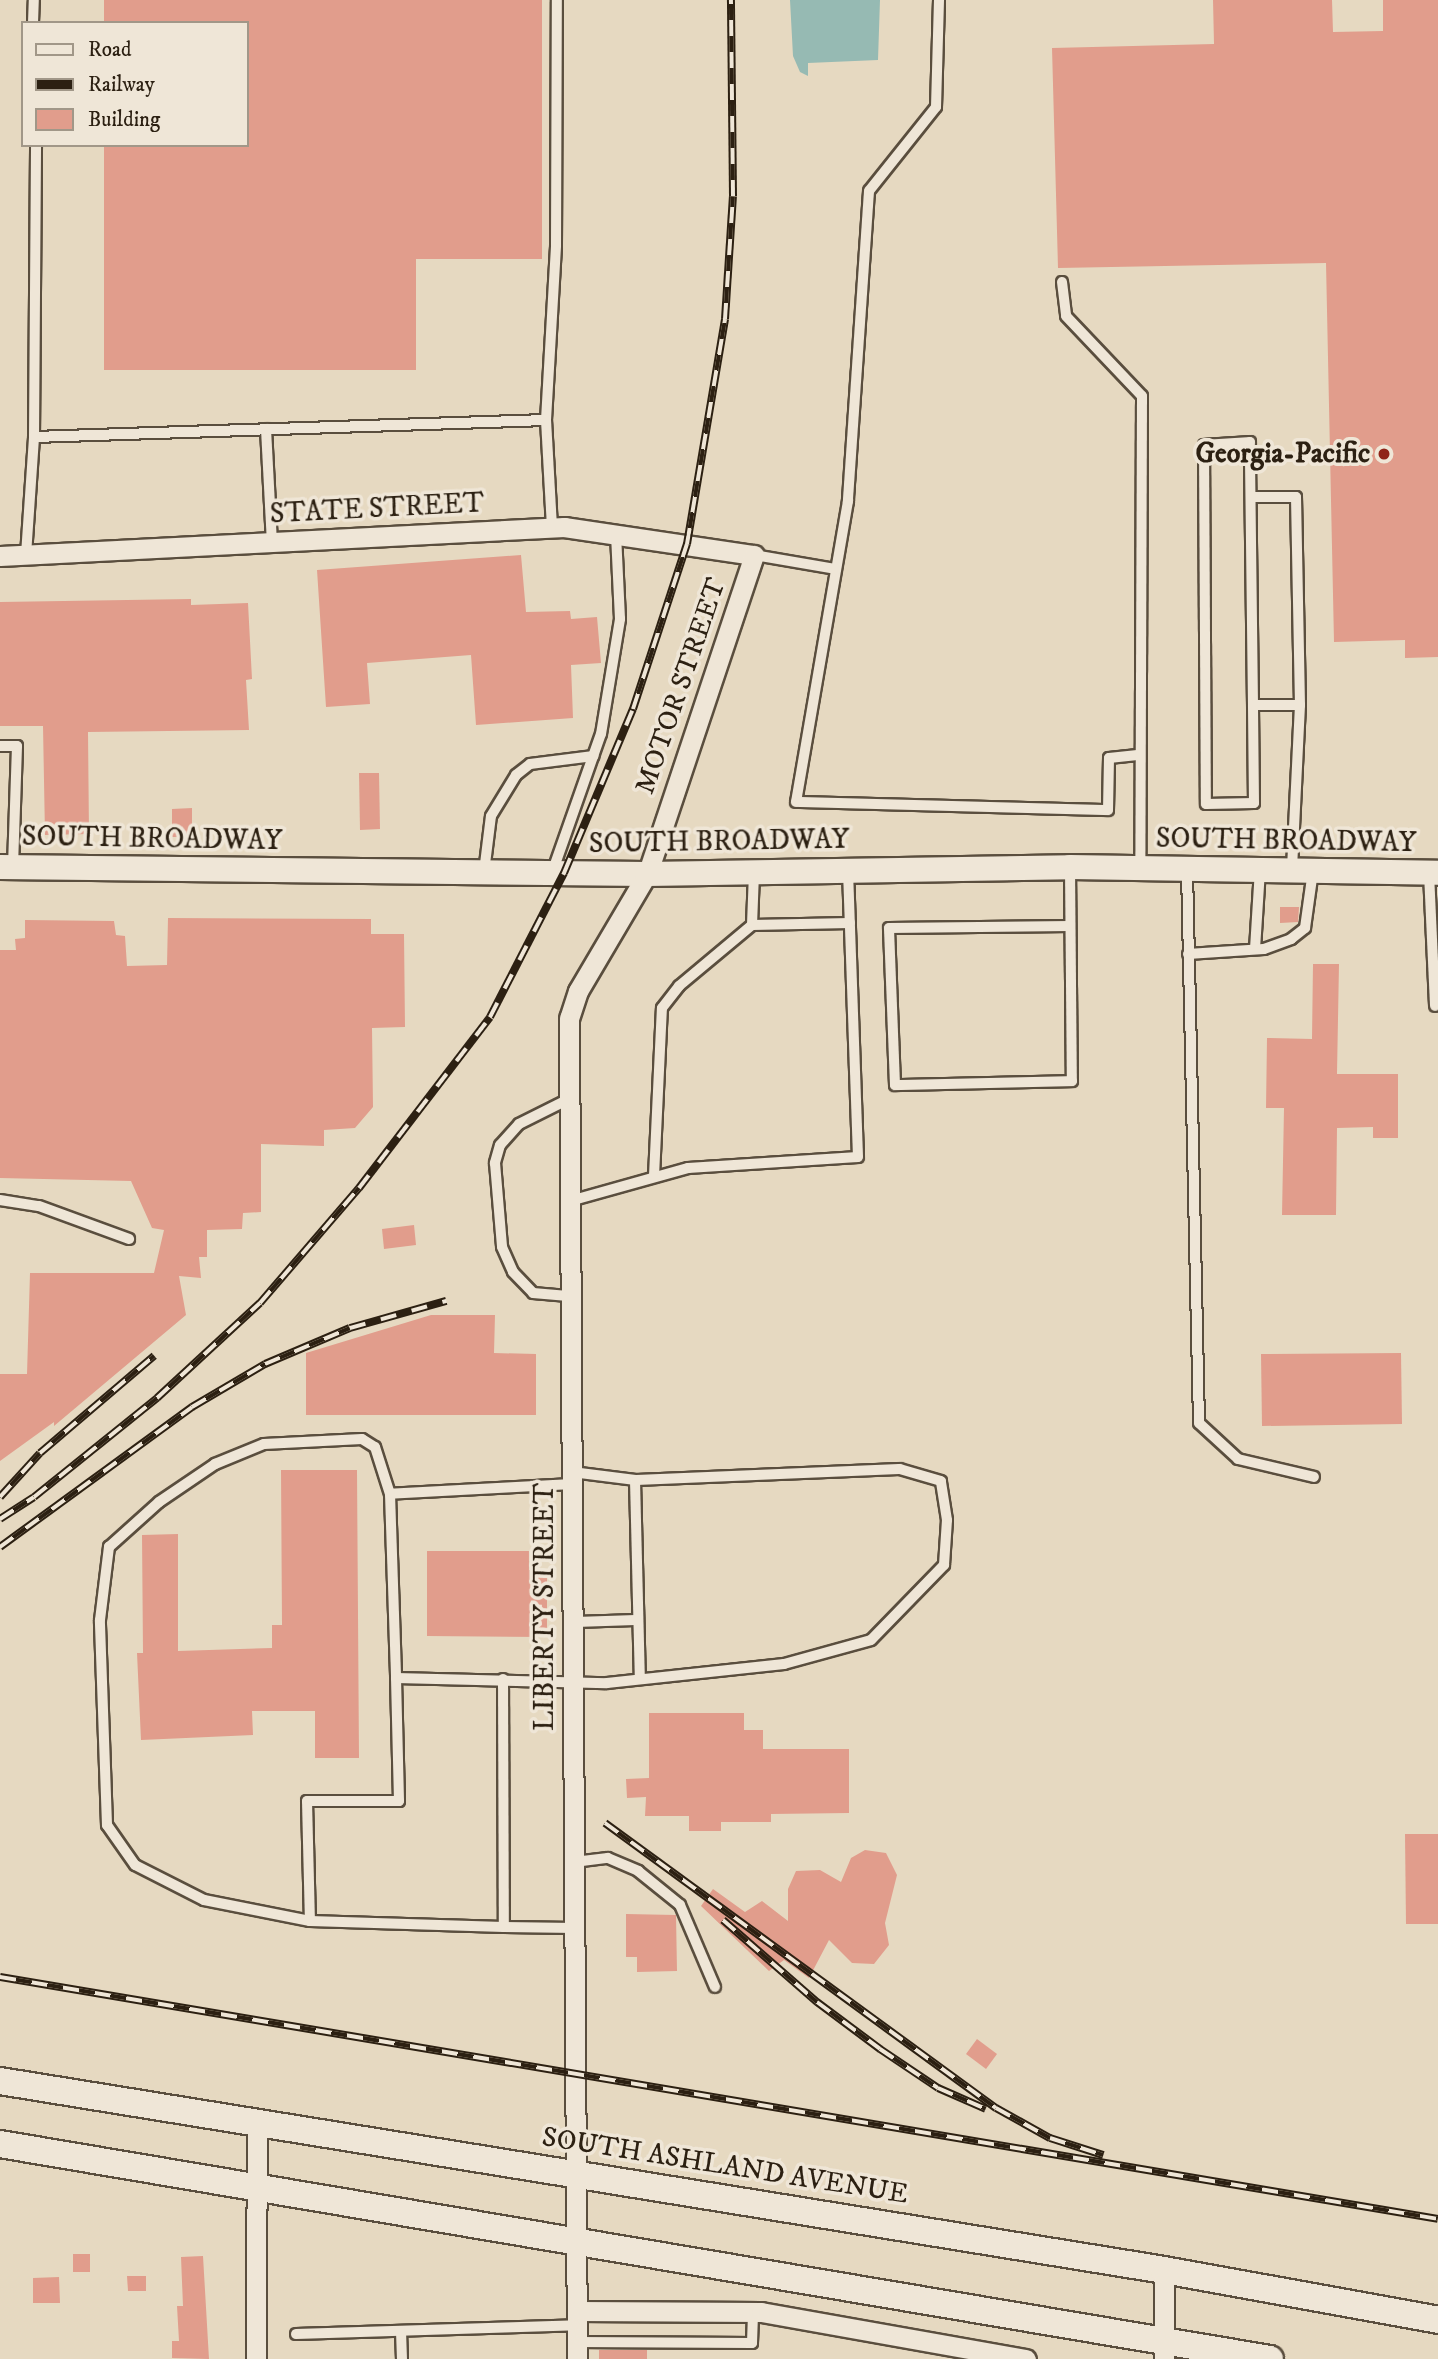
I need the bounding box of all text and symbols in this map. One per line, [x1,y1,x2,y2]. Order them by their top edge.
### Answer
legend [21,21,248,147]
text: Road [88,37,132,63]
text: Railway [88,72,155,98]
text: Building [88,107,160,133]
place label: Georgia-Pacific [1196,437,1370,471]
marker: Georgia-Pacific [1376,446,1392,462]
street label: STATE STREET [269,487,485,531]
street label: MOTOR STREET [628,574,734,798]
street label: SOUTH BROADWAY [21,820,283,858]
street label: SOUTH BROADWAY [1155,822,1417,860]
street label: SOUTH BROADWAY [588,823,850,861]
street label: LIBERTY STREET [528,1483,562,1731]
street label: SOUTH ASHLAND AVENUE [540,2120,910,2212]

